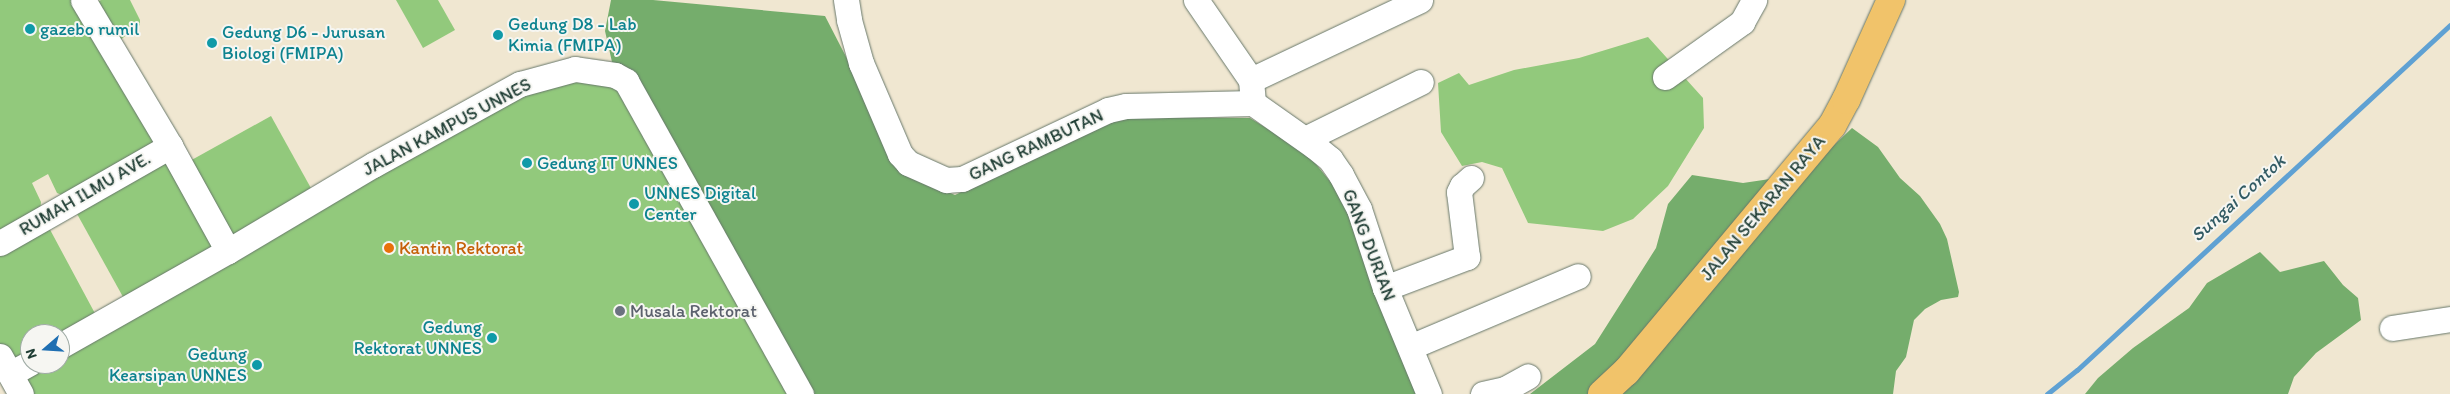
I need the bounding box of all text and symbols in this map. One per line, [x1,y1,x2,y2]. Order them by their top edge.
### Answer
place label: Gedung D8 - Lab Kimia (FMIPA) [508,14,637,56]
place label: gazebo rumil [40,18,139,40]
place label: Gedung D6 - Jurusan Biologi (FMIPA) [222,22,386,64]
marker: gazebo rumil [24,23,36,35]
marker: Gedung D8 - Lab Kimia (FMIPA) [492,29,504,41]
marker: Gedung D6 - Jurusan Biologi (FMIPA) [206,37,218,49]
street label: JALAN KAMPUS UNNES [359,73,535,181]
street label: GANG RAMBUTAN [965,104,1107,186]
street label: JALAN SEKARAN RAYA [1696,131,1830,285]
street label: RUMAH ILMU AVE. [16,148,154,240]
water label: Sungai Contok [2186,150,2290,246]
place label: Gedung IT UNNES [537,152,678,174]
marker: Gedung IT UNNES [521,157,533,169]
place label: UNNES Digital Center [644,183,756,225]
street label: GANG DURIAN [1338,187,1400,303]
marker: UNNES Digital Center [628,198,640,210]
place label: Kantin Rektorat [399,237,523,259]
marker: Kantin Rektorat [383,242,395,254]
place label: Musala Rektorat [630,300,757,322]
marker: Musala Rektorat [614,305,626,317]
place label: Gedung Rektorat UNNES [354,317,482,359]
north arrow [20,324,70,374]
marker: Gedung Rektorat UNNES [486,332,498,344]
place label: Gedung Kearsipan UNNES [109,344,247,386]
text: N [22,346,41,361]
marker: Gedung Kearsipan UNNES [251,359,263,371]

